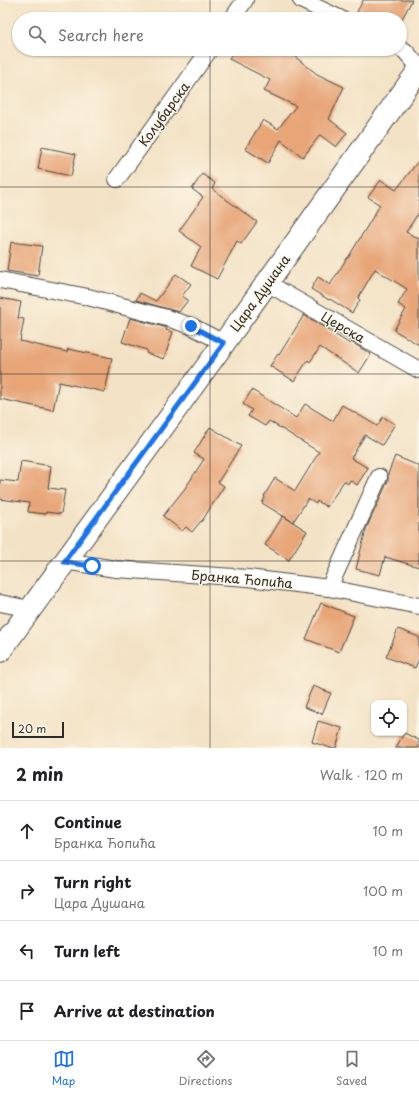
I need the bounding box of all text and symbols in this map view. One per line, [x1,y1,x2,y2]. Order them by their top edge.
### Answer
search box [12,12,407,56]
icon: search [26,23,48,45]
text: Search here [58,23,144,46]
street label: Колубарска [134,77,194,150]
street label: Цара Душана [225,250,295,335]
street label: Церска [318,306,369,347]
route end [182,317,200,335]
route start [83,557,101,575]
street label: Бранка Ћопића [191,565,294,592]
map controls [371,700,407,736]
button: locate [371,700,407,736]
scale bar [12,720,64,739]
text: 20 m [18,720,46,737]
text: 2 min [16,761,63,787]
text: Walk · 120 m [320,765,403,784]
text: Continue [54,810,122,833]
icon: ahead [16,820,38,842]
text: 10 m [373,821,403,840]
text: Бранка Ћопића [54,833,156,852]
text: Turn right [54,870,131,893]
icon: right [16,880,38,902]
text: 100 m [363,881,403,900]
text: Цара Душана [54,893,145,912]
text: Turn left [54,939,120,962]
icon: left [16,940,38,962]
text: 10 m [373,941,403,960]
text: Arrive at destination [54,999,215,1022]
icon: arrive [16,1000,38,1022]
tab: Map [52,1048,75,1089]
tab: Directions [179,1048,232,1089]
tab: Saved [336,1048,367,1089]

